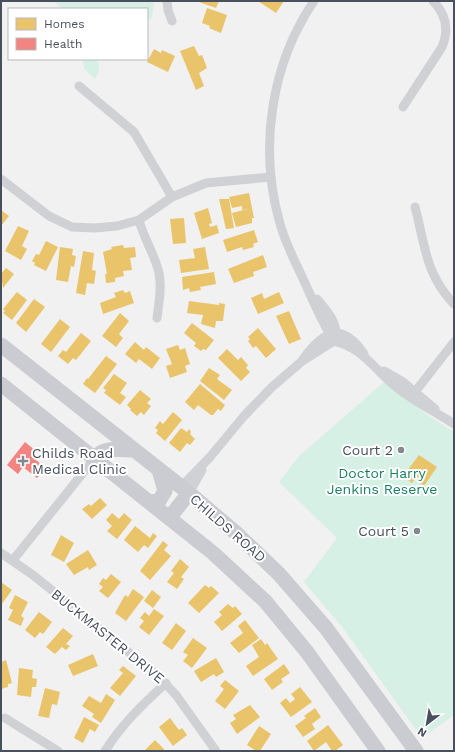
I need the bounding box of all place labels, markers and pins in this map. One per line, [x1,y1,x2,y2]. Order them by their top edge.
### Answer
place label: Court 2 [342,442,393,458]
place label: Childs Road Medical Clinic [32,445,127,477]
marker: Court 2 [396,445,406,455]
marker: Childs Road Medical Clinic [17,455,29,467]
place label: Court 5 [358,523,409,539]
marker: Court 5 [412,526,422,536]

